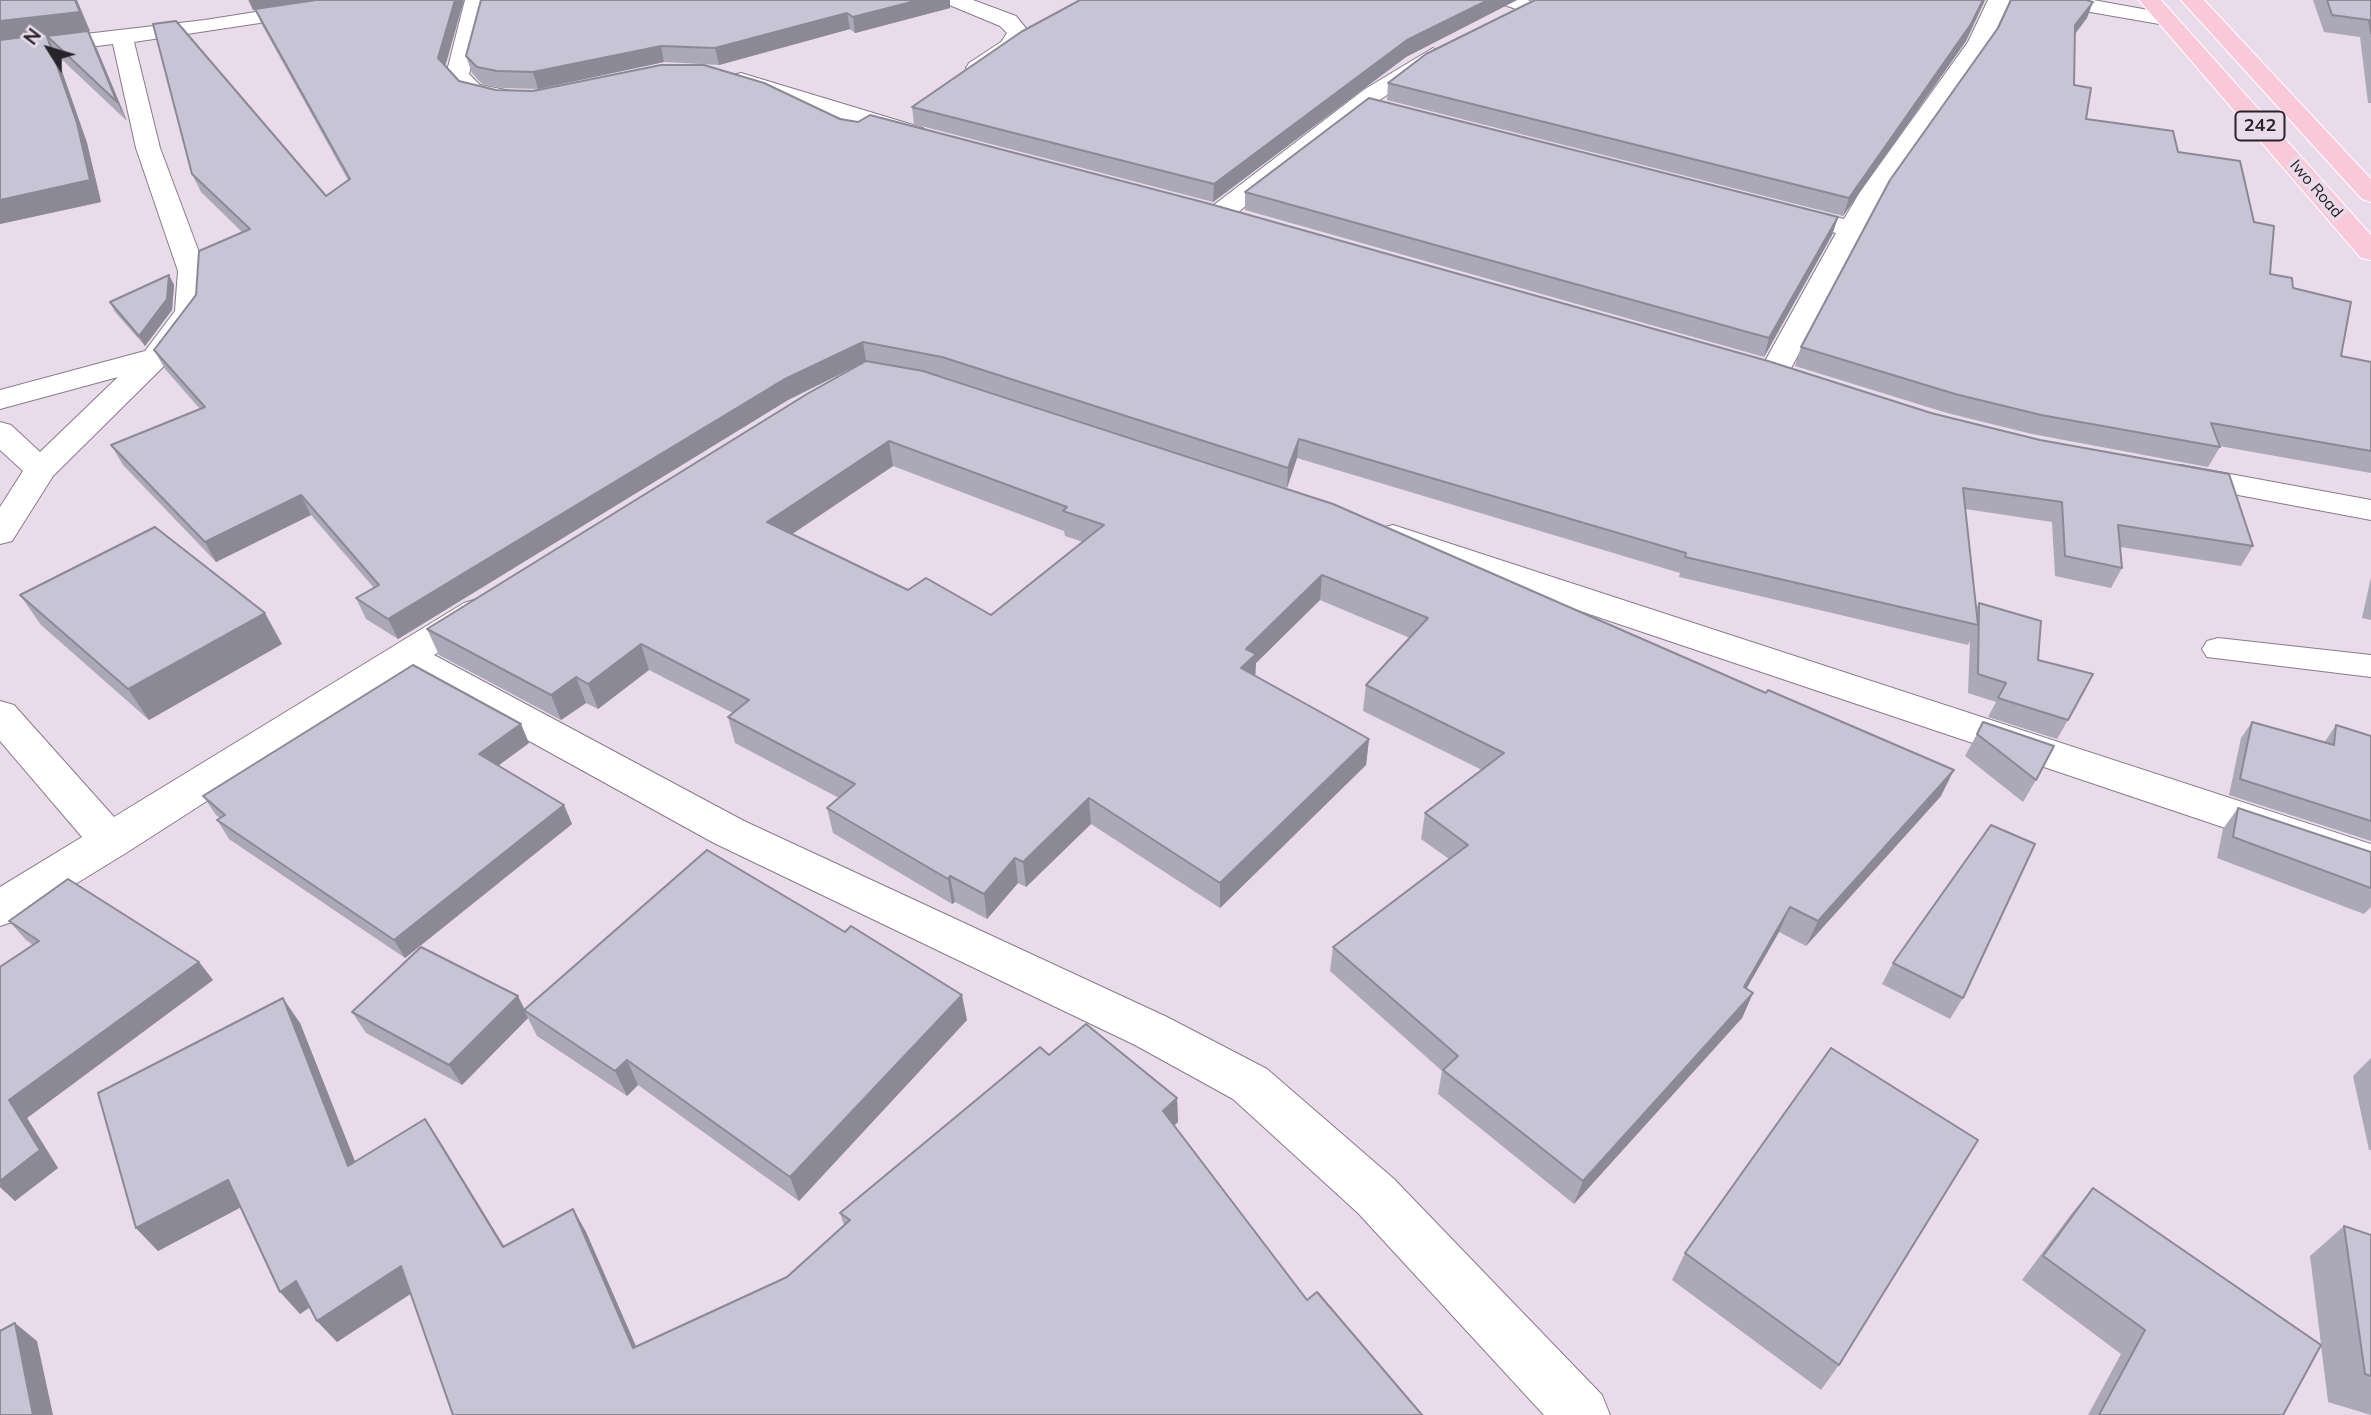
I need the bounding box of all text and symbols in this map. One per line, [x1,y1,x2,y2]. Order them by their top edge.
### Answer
north arrow [14,14,84,84]
text: N [18,23,46,49]
road number: 242 [2236,112,2284,140]
street label: Iwo Road [2286,156,2346,222]

